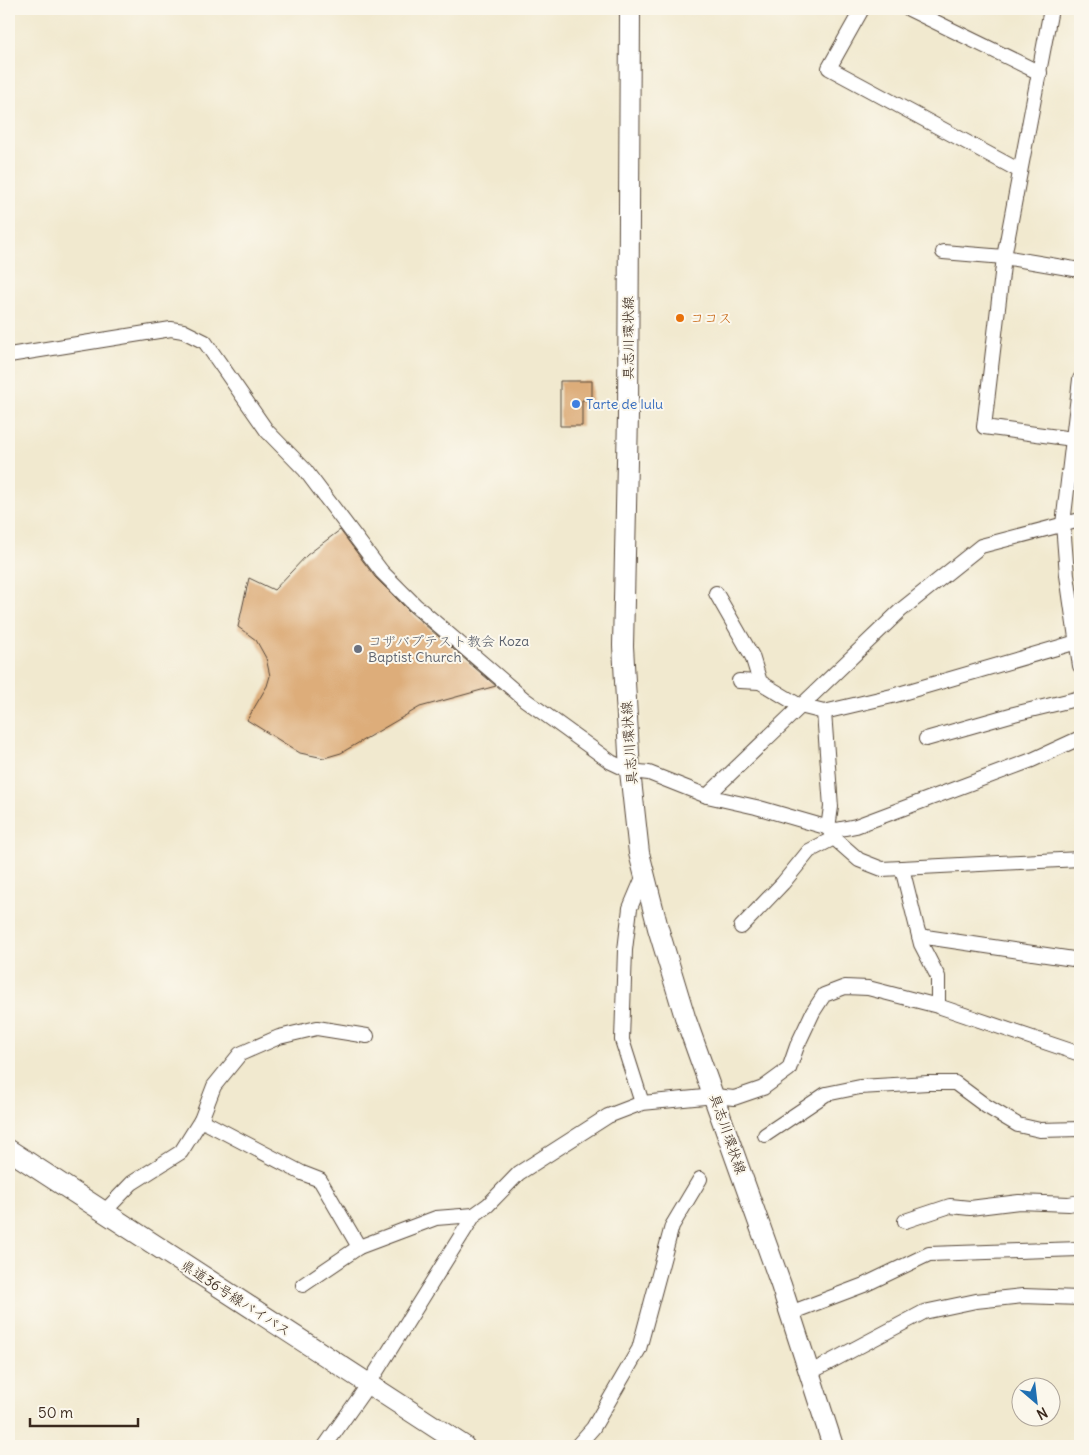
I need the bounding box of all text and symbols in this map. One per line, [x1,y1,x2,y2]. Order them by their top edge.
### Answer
street label: 具志川環状線 [619,296,637,380]
place label: ココス [690,309,732,327]
marker: ココス [674,312,686,324]
place label: Tarte de lulu [586,395,663,413]
marker: Tarte de lulu [570,398,582,410]
place label: コザバプテスト教会 Koza Baptist Church [368,632,529,666]
marker: コザバプテスト教会 Koza Baptist Church [352,643,364,655]
street label: 具志川環状線 [617,700,641,786]
street label: 具志川環状線 [706,1091,750,1177]
street label: 県道36号線バイパス [178,1256,294,1340]
north arrow [1012,1378,1062,1428]
scale bar [30,1395,138,1427]
text: 50 m [38,1403,73,1422]
text: N [1034,1403,1051,1424]

